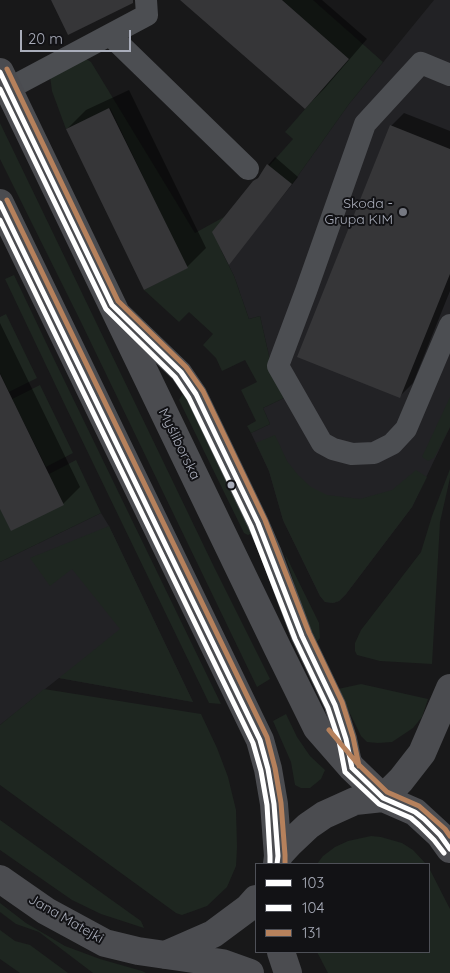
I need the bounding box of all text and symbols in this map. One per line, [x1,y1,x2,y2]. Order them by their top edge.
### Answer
scale bar [22,20,134,52]
text: 20 m [28,29,63,48]
place label: Skoda - Grupa KIM [325,196,393,228]
marker: Skoda - Grupa KIM [397,206,409,218]
street label: Myśliborska [155,406,203,482]
unlabelled marker [226,480,236,490]
legend [255,863,430,953]
text: 103 [302,873,324,892]
street label: Jana Matejki [26,891,106,947]
text: 104 [302,898,324,917]
text: 131 [302,923,321,942]

